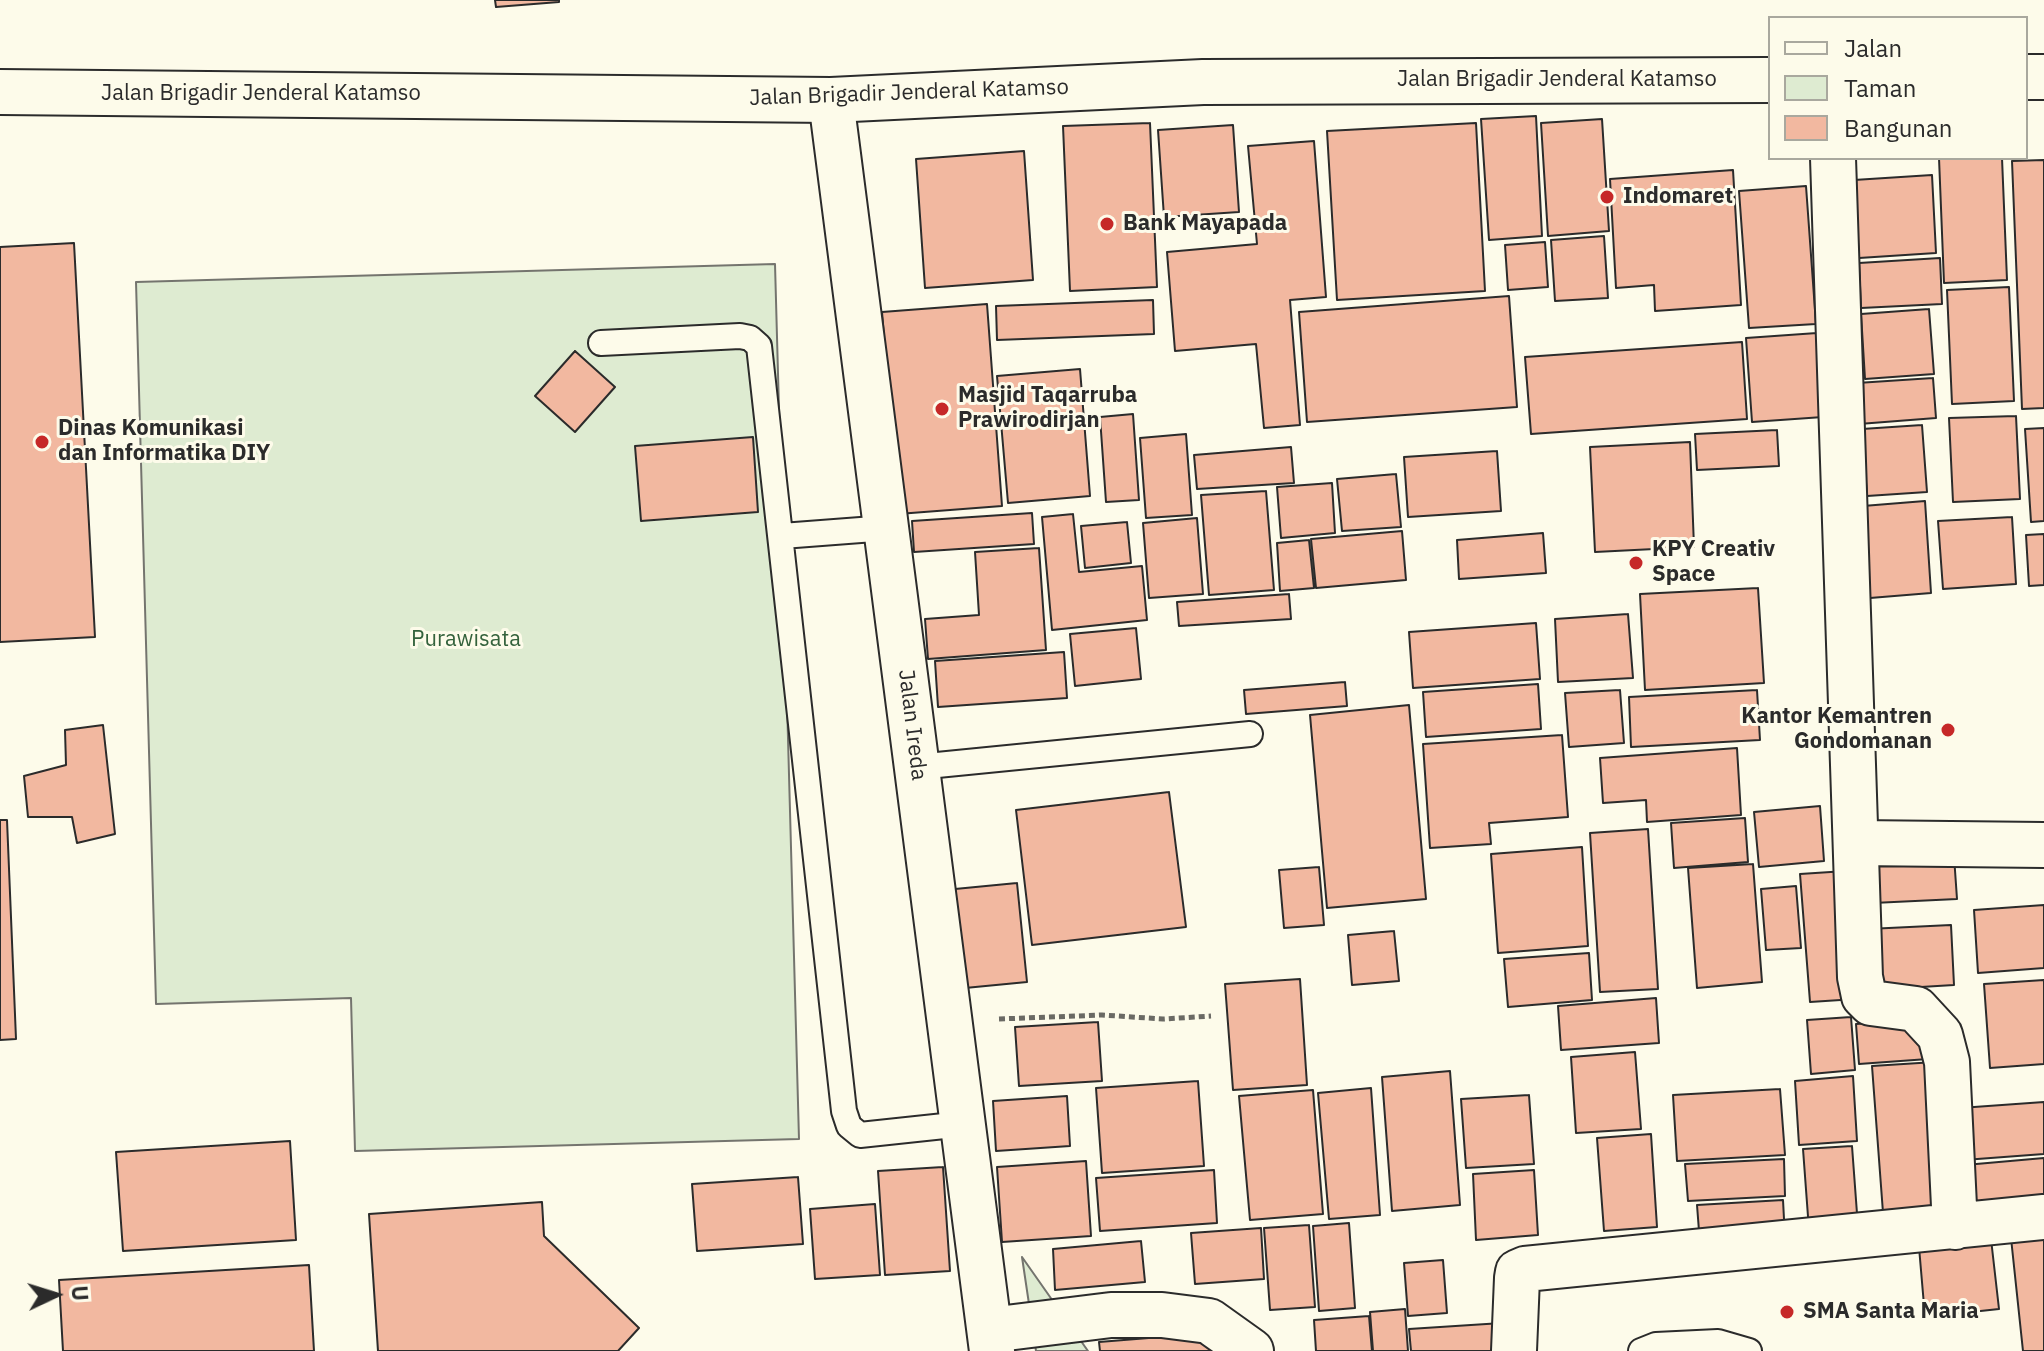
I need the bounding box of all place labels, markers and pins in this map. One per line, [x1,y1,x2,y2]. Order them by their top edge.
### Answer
place label: Indomaret [1623,184,1733,210]
marker: Indomaret [1598,188,1616,206]
place label: Bank Mayapada [1123,211,1287,237]
marker: Bank Mayapada [1098,215,1116,233]
place label: Masjid Taqarruba Prawirodirjan [958,383,1137,434]
marker: Masjid Taqarruba Prawirodirjan [933,400,951,418]
place label: Dinas Komunikasi dan Informatika DIY [58,416,270,468]
marker: Dinas Komunikasi dan Informatika DIY [33,433,51,451]
place label: KPY Creativ Space [1652,537,1775,588]
marker: KPY Creativ Space [1627,554,1645,572]
place label: Kantor Kemantren Gondomanan [1741,704,1932,756]
marker: Kantor Kemantren Gondomanan [1939,721,1957,739]
place label: SMA Santa Maria [1803,1299,1979,1325]
marker: SMA Santa Maria [1778,1303,1796,1321]

